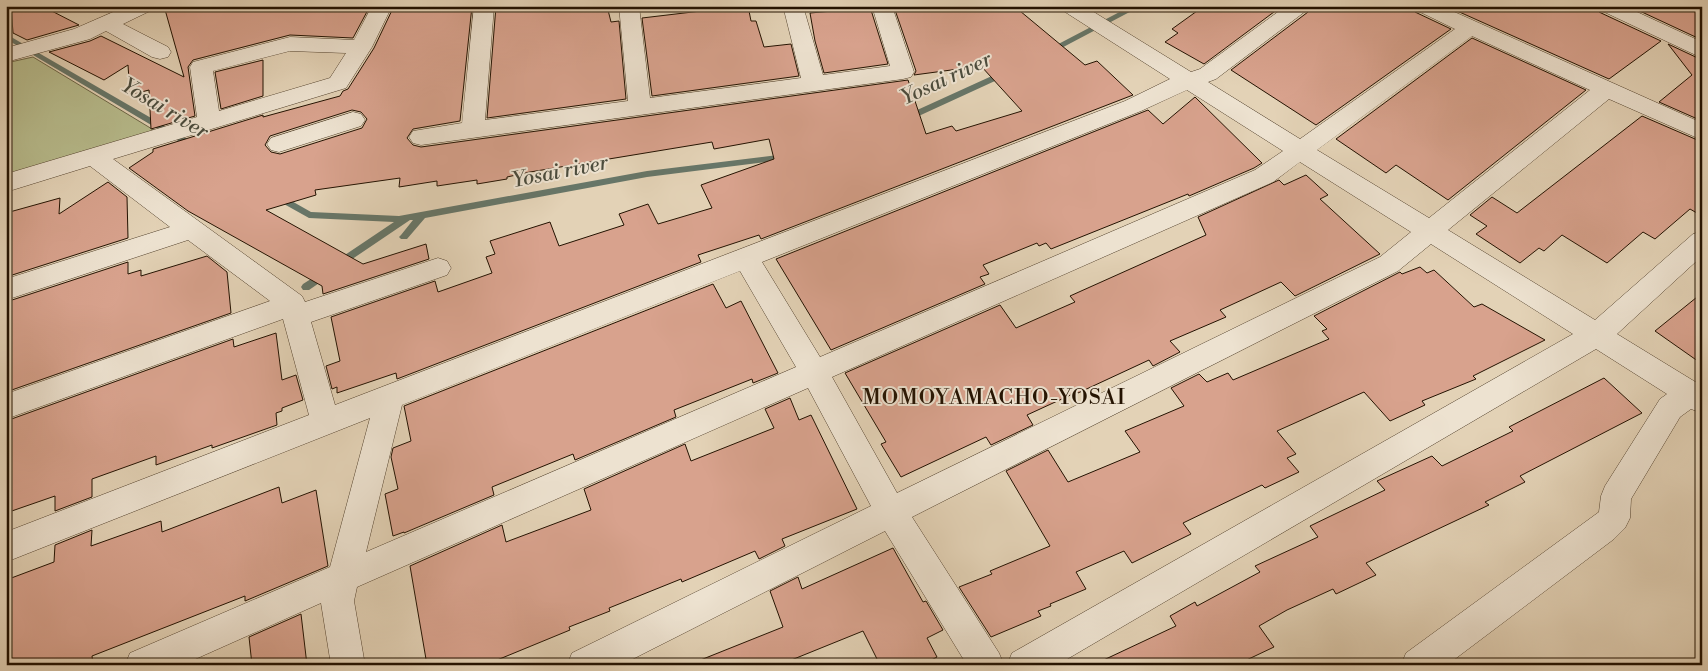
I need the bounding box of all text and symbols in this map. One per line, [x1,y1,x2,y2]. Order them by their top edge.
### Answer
water label: Yosai river [897,46,997,111]
water label: Yosai river [116,73,214,146]
water label: Yosai river [510,150,611,194]
district label: MOMOYAMACHO-YOSAI [862,385,1126,411]

